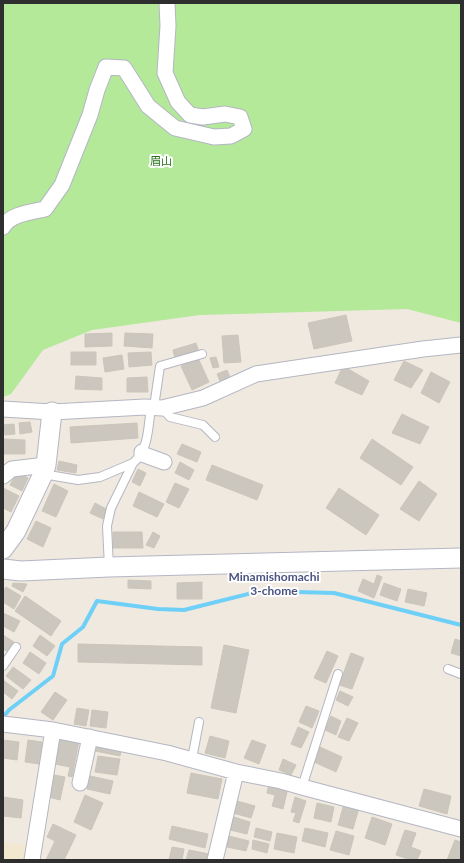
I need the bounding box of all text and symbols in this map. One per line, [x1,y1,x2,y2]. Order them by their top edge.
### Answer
park label: 眉山 [150,154,172,167]
district label: Minamishomachi 3-chome [229,569,319,598]

